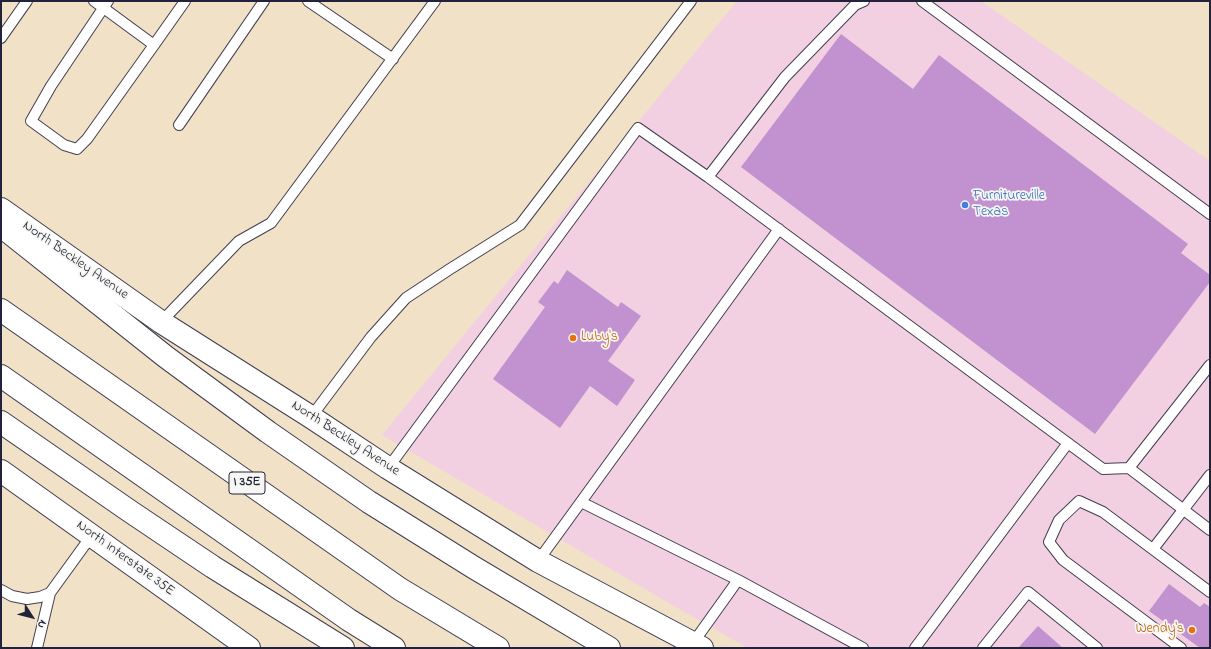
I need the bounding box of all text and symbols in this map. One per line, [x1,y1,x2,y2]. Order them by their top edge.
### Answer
place label: Furnitureville Texas [973,189,1045,222]
marker: Furnitureville Texas [960,200,970,210]
street label: North Beckley Avenue [19,218,131,304]
place label: Luby's [581,330,618,346]
marker: Luby's [568,333,578,343]
street label: North Beckley Avenue [288,398,402,480]
road number: I 35E [229,472,265,494]
street label: North Interstate 35E [73,518,177,600]
north arrow [12,597,52,637]
text: N [33,616,50,632]
place label: Wendy's [1136,622,1184,638]
marker: Wendy's [1187,625,1197,635]

